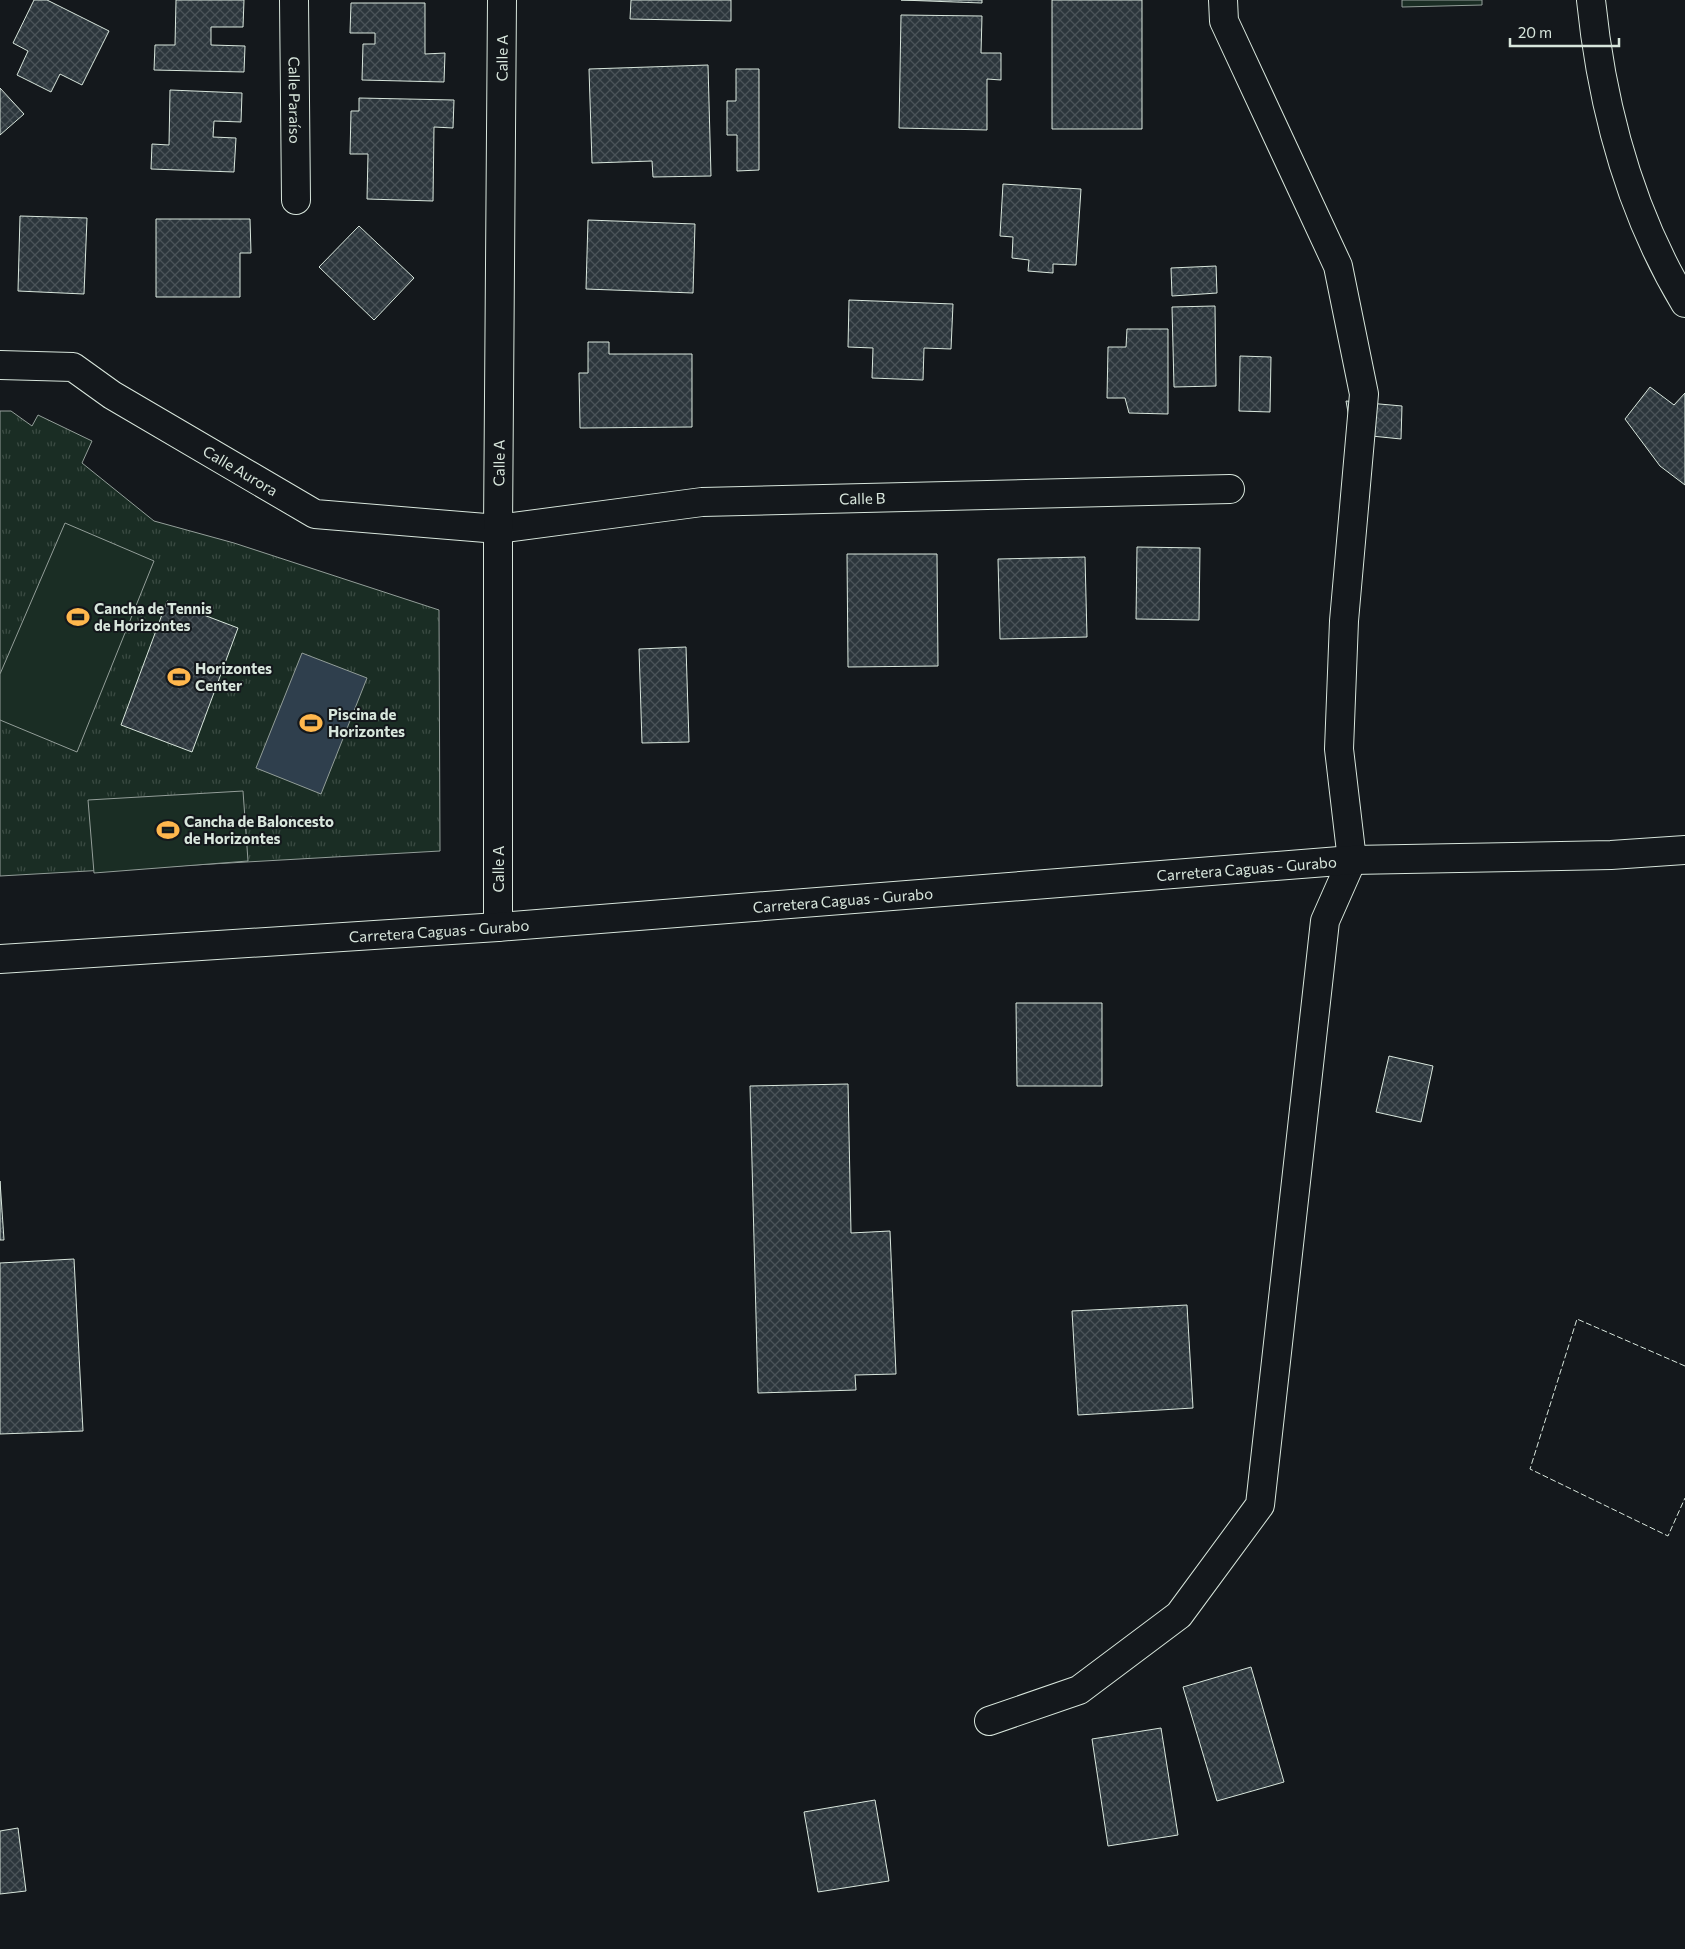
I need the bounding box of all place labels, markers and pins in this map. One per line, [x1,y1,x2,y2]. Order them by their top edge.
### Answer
place label: Cancha de Tennis de Horizontes [94,599,212,634]
sports icon: Cancha de Tennis de Horizontes [65,604,91,630]
place label: Horizontes Center [195,659,272,694]
sports icon: Horizontes Center [166,664,192,690]
place label: Piscina de Horizontes [328,705,405,740]
sports icon: Piscina de Horizontes [298,710,324,736]
place label: Cancha de Baloncesto de Horizontes [184,812,334,847]
sports icon: Cancha de Baloncesto de Horizontes [155,817,181,843]

